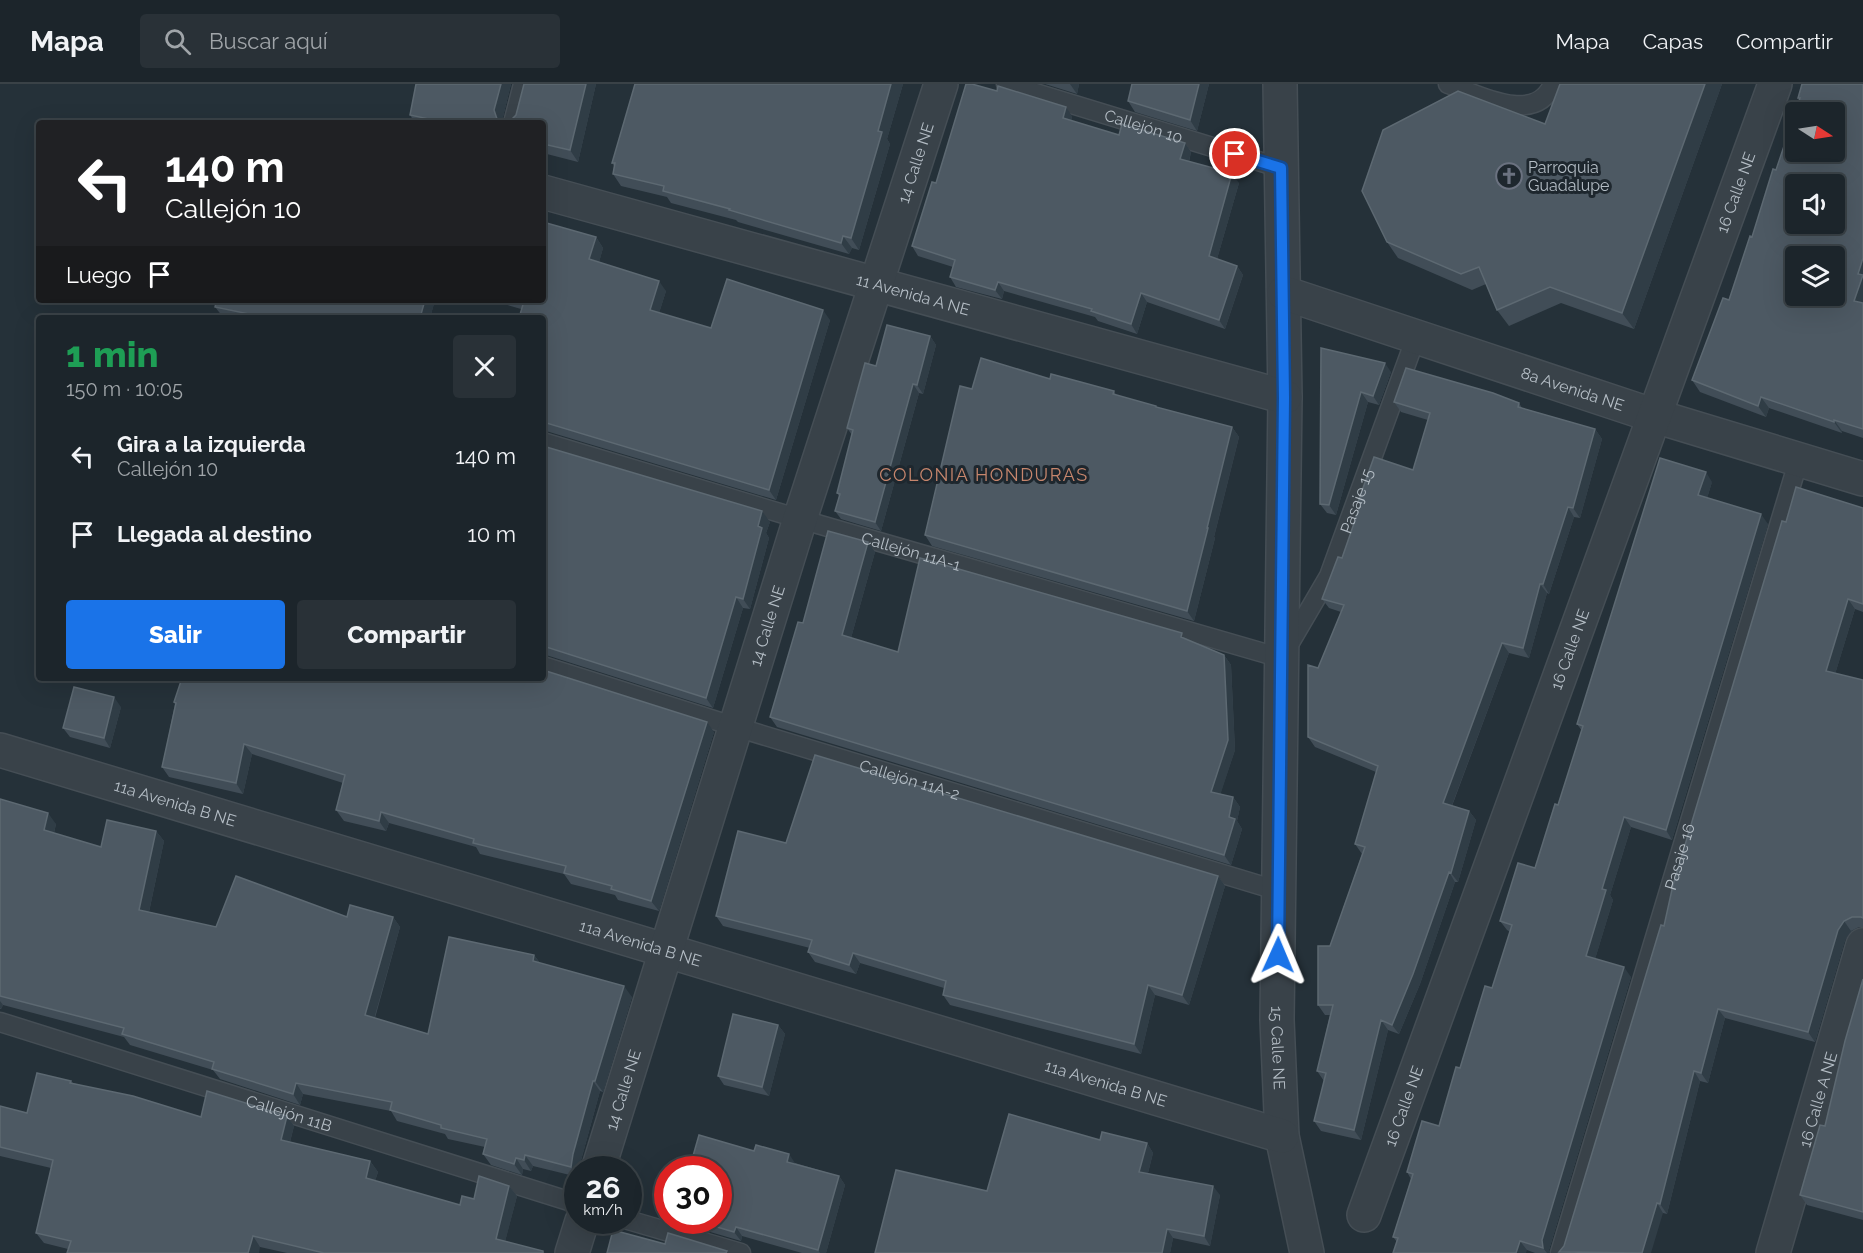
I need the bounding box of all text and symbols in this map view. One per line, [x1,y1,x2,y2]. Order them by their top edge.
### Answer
search box [140,14,560,68]
text: Mapa [30,25,104,58]
icon: search [161,25,194,58]
text: Buscar aquí [209,28,328,54]
text: Mapa [1555,29,1610,54]
text: Capas [1643,29,1703,54]
text: Compartir [1736,29,1833,54]
north arrow [1785,102,1845,162]
map controls [1785,102,1845,306]
street label: Callejón 10 [1102,105,1185,147]
street label: 14 Calle NE [893,120,937,206]
pin [1209,128,1260,179]
icon: arrive [1218,137,1251,170]
text: 140 m [165,143,285,192]
icon: left [66,144,144,222]
street label: 16 Calle NE [1712,149,1759,235]
place label: Parroquia Guadalupe [1528,158,1609,195]
church icon: Parroquia Guadalupe [1494,161,1524,191]
button: sound [1785,174,1845,234]
text: Callejón 10 [165,193,302,224]
button: layers [1785,246,1845,306]
icon: arrive [143,258,176,291]
text: Luego [66,262,131,288]
street label: 11 Avenida A NE [854,270,972,319]
text: 1 min [66,333,158,375]
button: close [453,335,516,398]
street label: 8a Avenida NE [1519,363,1627,415]
text: 150 m · 10:05 [66,377,183,401]
text: Gira a la izquierda [117,431,306,457]
icon: left [66,440,99,473]
text: 140 m [455,443,516,469]
text: Callejón 10 [117,457,218,481]
district label: COLONIA HONDURAS [879,464,1089,485]
street label: Pasaje 15 [1336,465,1377,536]
icon: arrive [66,518,99,551]
text: Llegada al destino [117,521,312,547]
text: 10 m [467,521,516,547]
street label: Callejón 11A-1 [859,528,963,575]
street label: 14 Calle NE [745,583,788,668]
button: Salir [66,600,285,669]
button: Compartir [297,600,516,669]
street label: 16 Calle NE [1546,606,1593,692]
street label: Callejón 11A-2 [857,755,962,804]
street label: 11a Avenida B NE [112,775,239,830]
street label: Pasaje 16 [1660,821,1698,892]
street label: 11a Avenida B NE [577,916,704,970]
position arrow [1246,923,1310,987]
street label: 15 Calle NE [1267,1006,1290,1090]
street label: 14 Calle NE [601,1047,644,1133]
street label: 16 Calle A NE [1795,1049,1841,1149]
street label: 11a Avenida B NE [1043,1056,1169,1110]
street label: 16 Calle NE [1380,1063,1427,1149]
street label: Callejón 11B [244,1091,334,1135]
speed limit sign: 30 [654,1156,732,1234]
text: 26 [585,1170,621,1205]
text: km/h [583,1201,623,1219]

